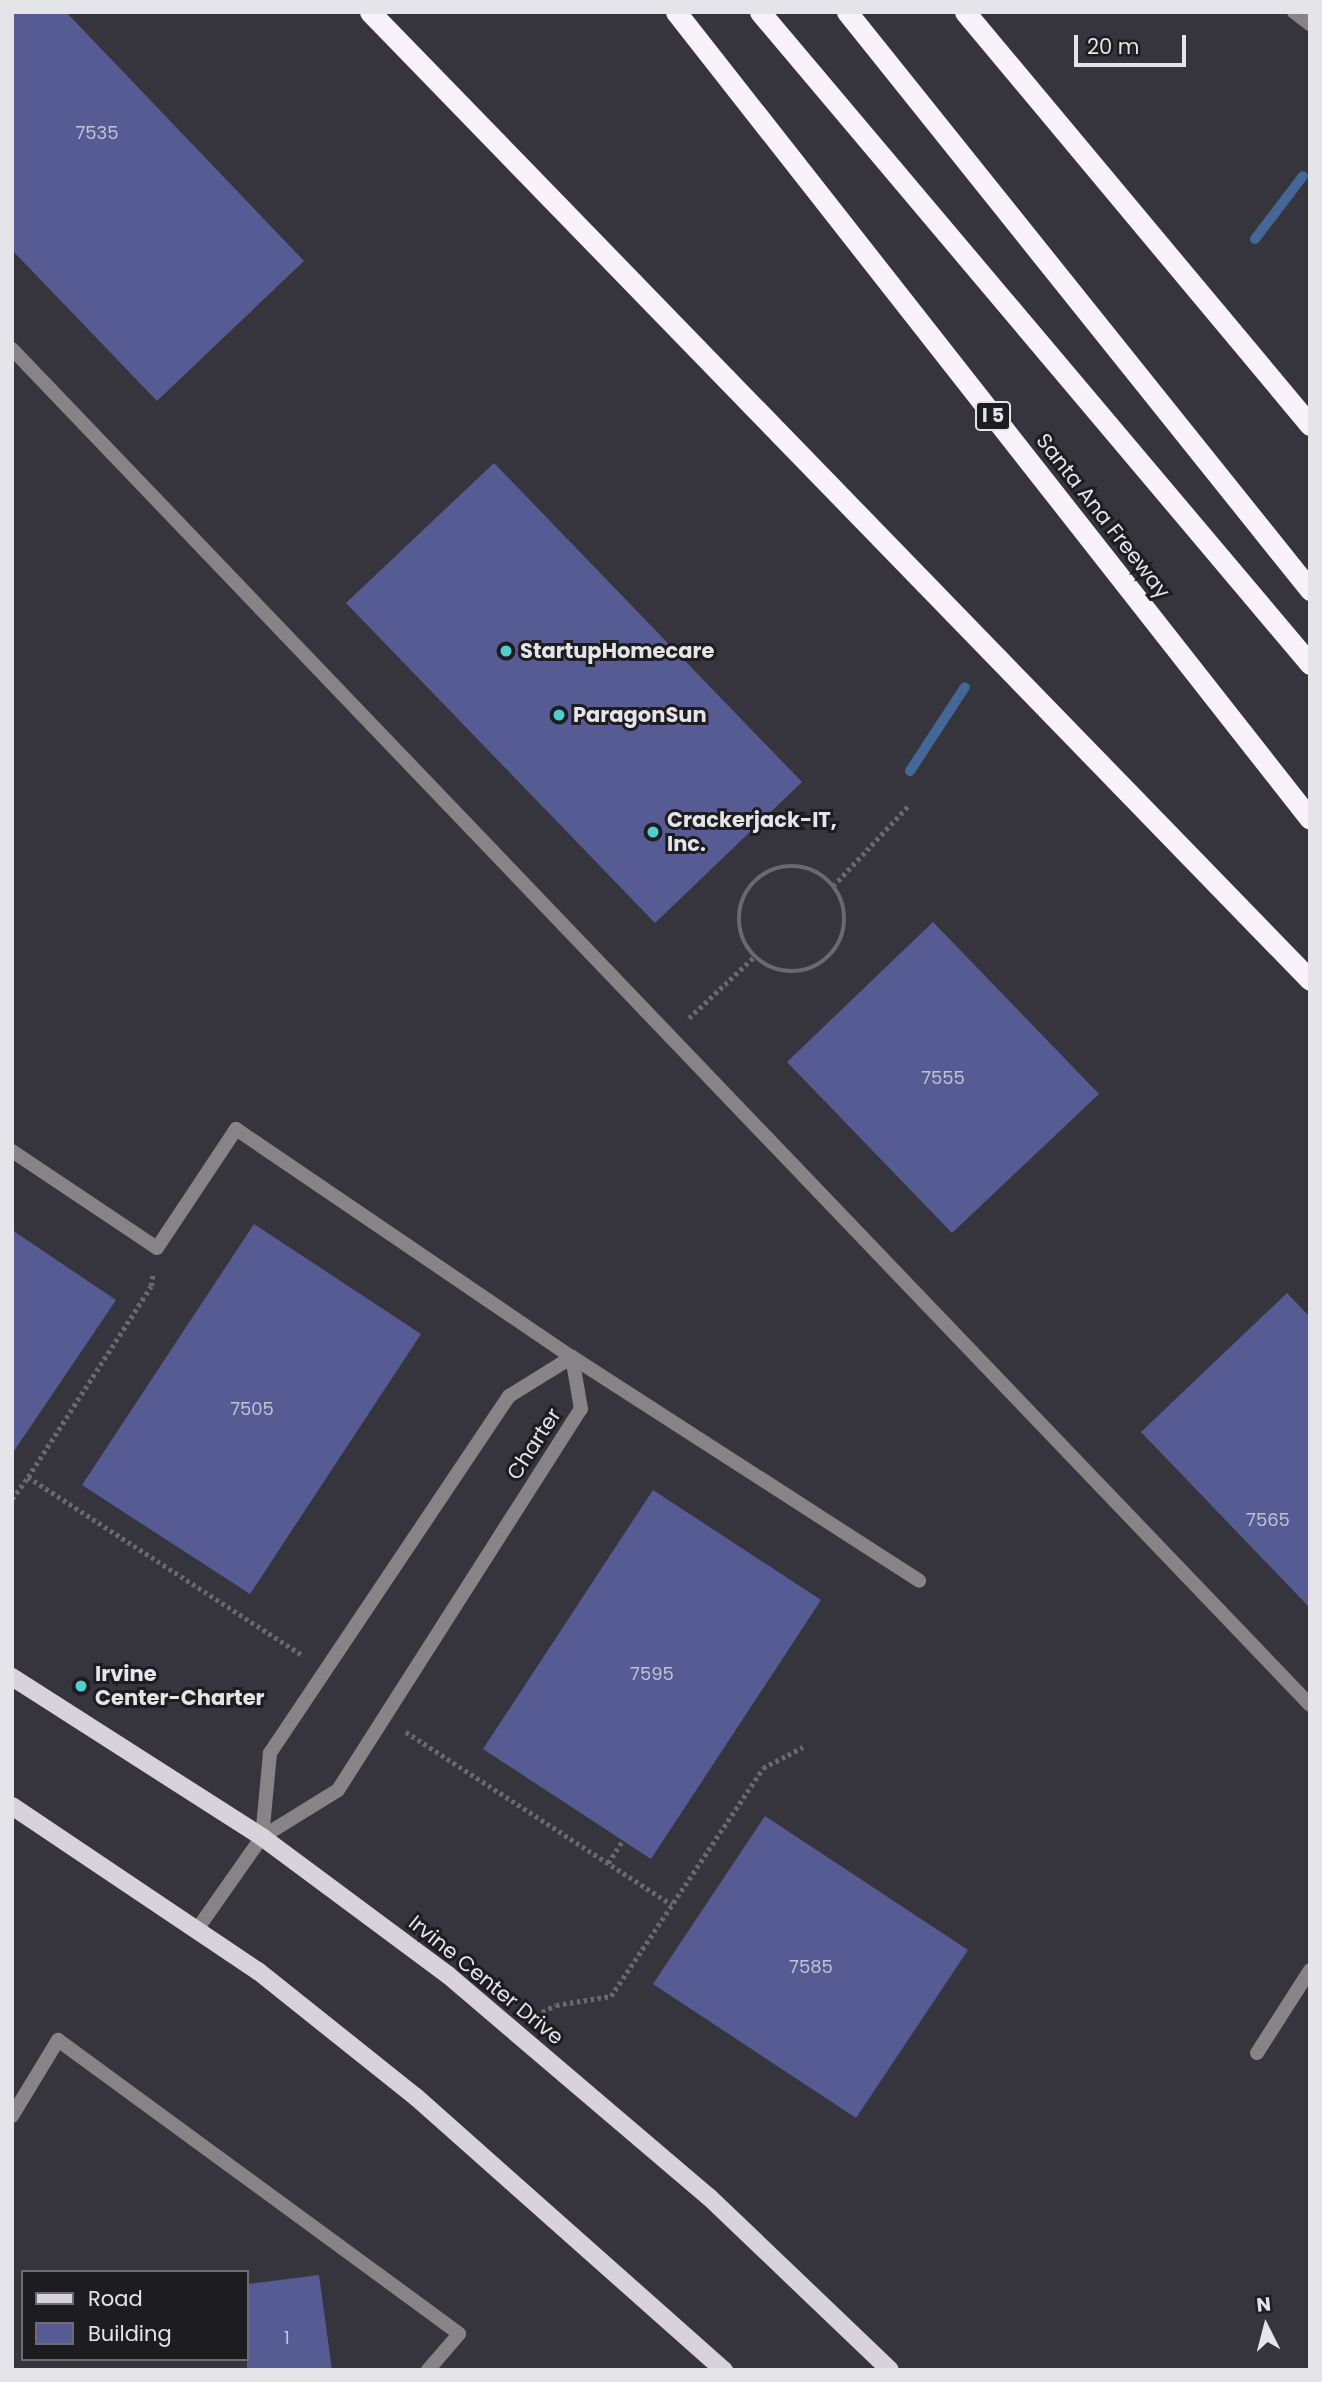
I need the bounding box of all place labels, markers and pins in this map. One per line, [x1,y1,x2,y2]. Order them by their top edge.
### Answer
place label: StartupHomecare [520,638,714,664]
marker: StartupHomecare [498,643,514,659]
place label: ParagonSun [573,702,707,728]
marker: ParagonSun [551,707,567,723]
place label: Crackerjack-IT, Inc. [667,807,837,857]
marker: Crackerjack-IT, Inc. [645,824,661,840]
place label: Irvine Center-Charter [95,1661,265,1711]
marker: Irvine Center-Charter [73,1678,89,1694]

